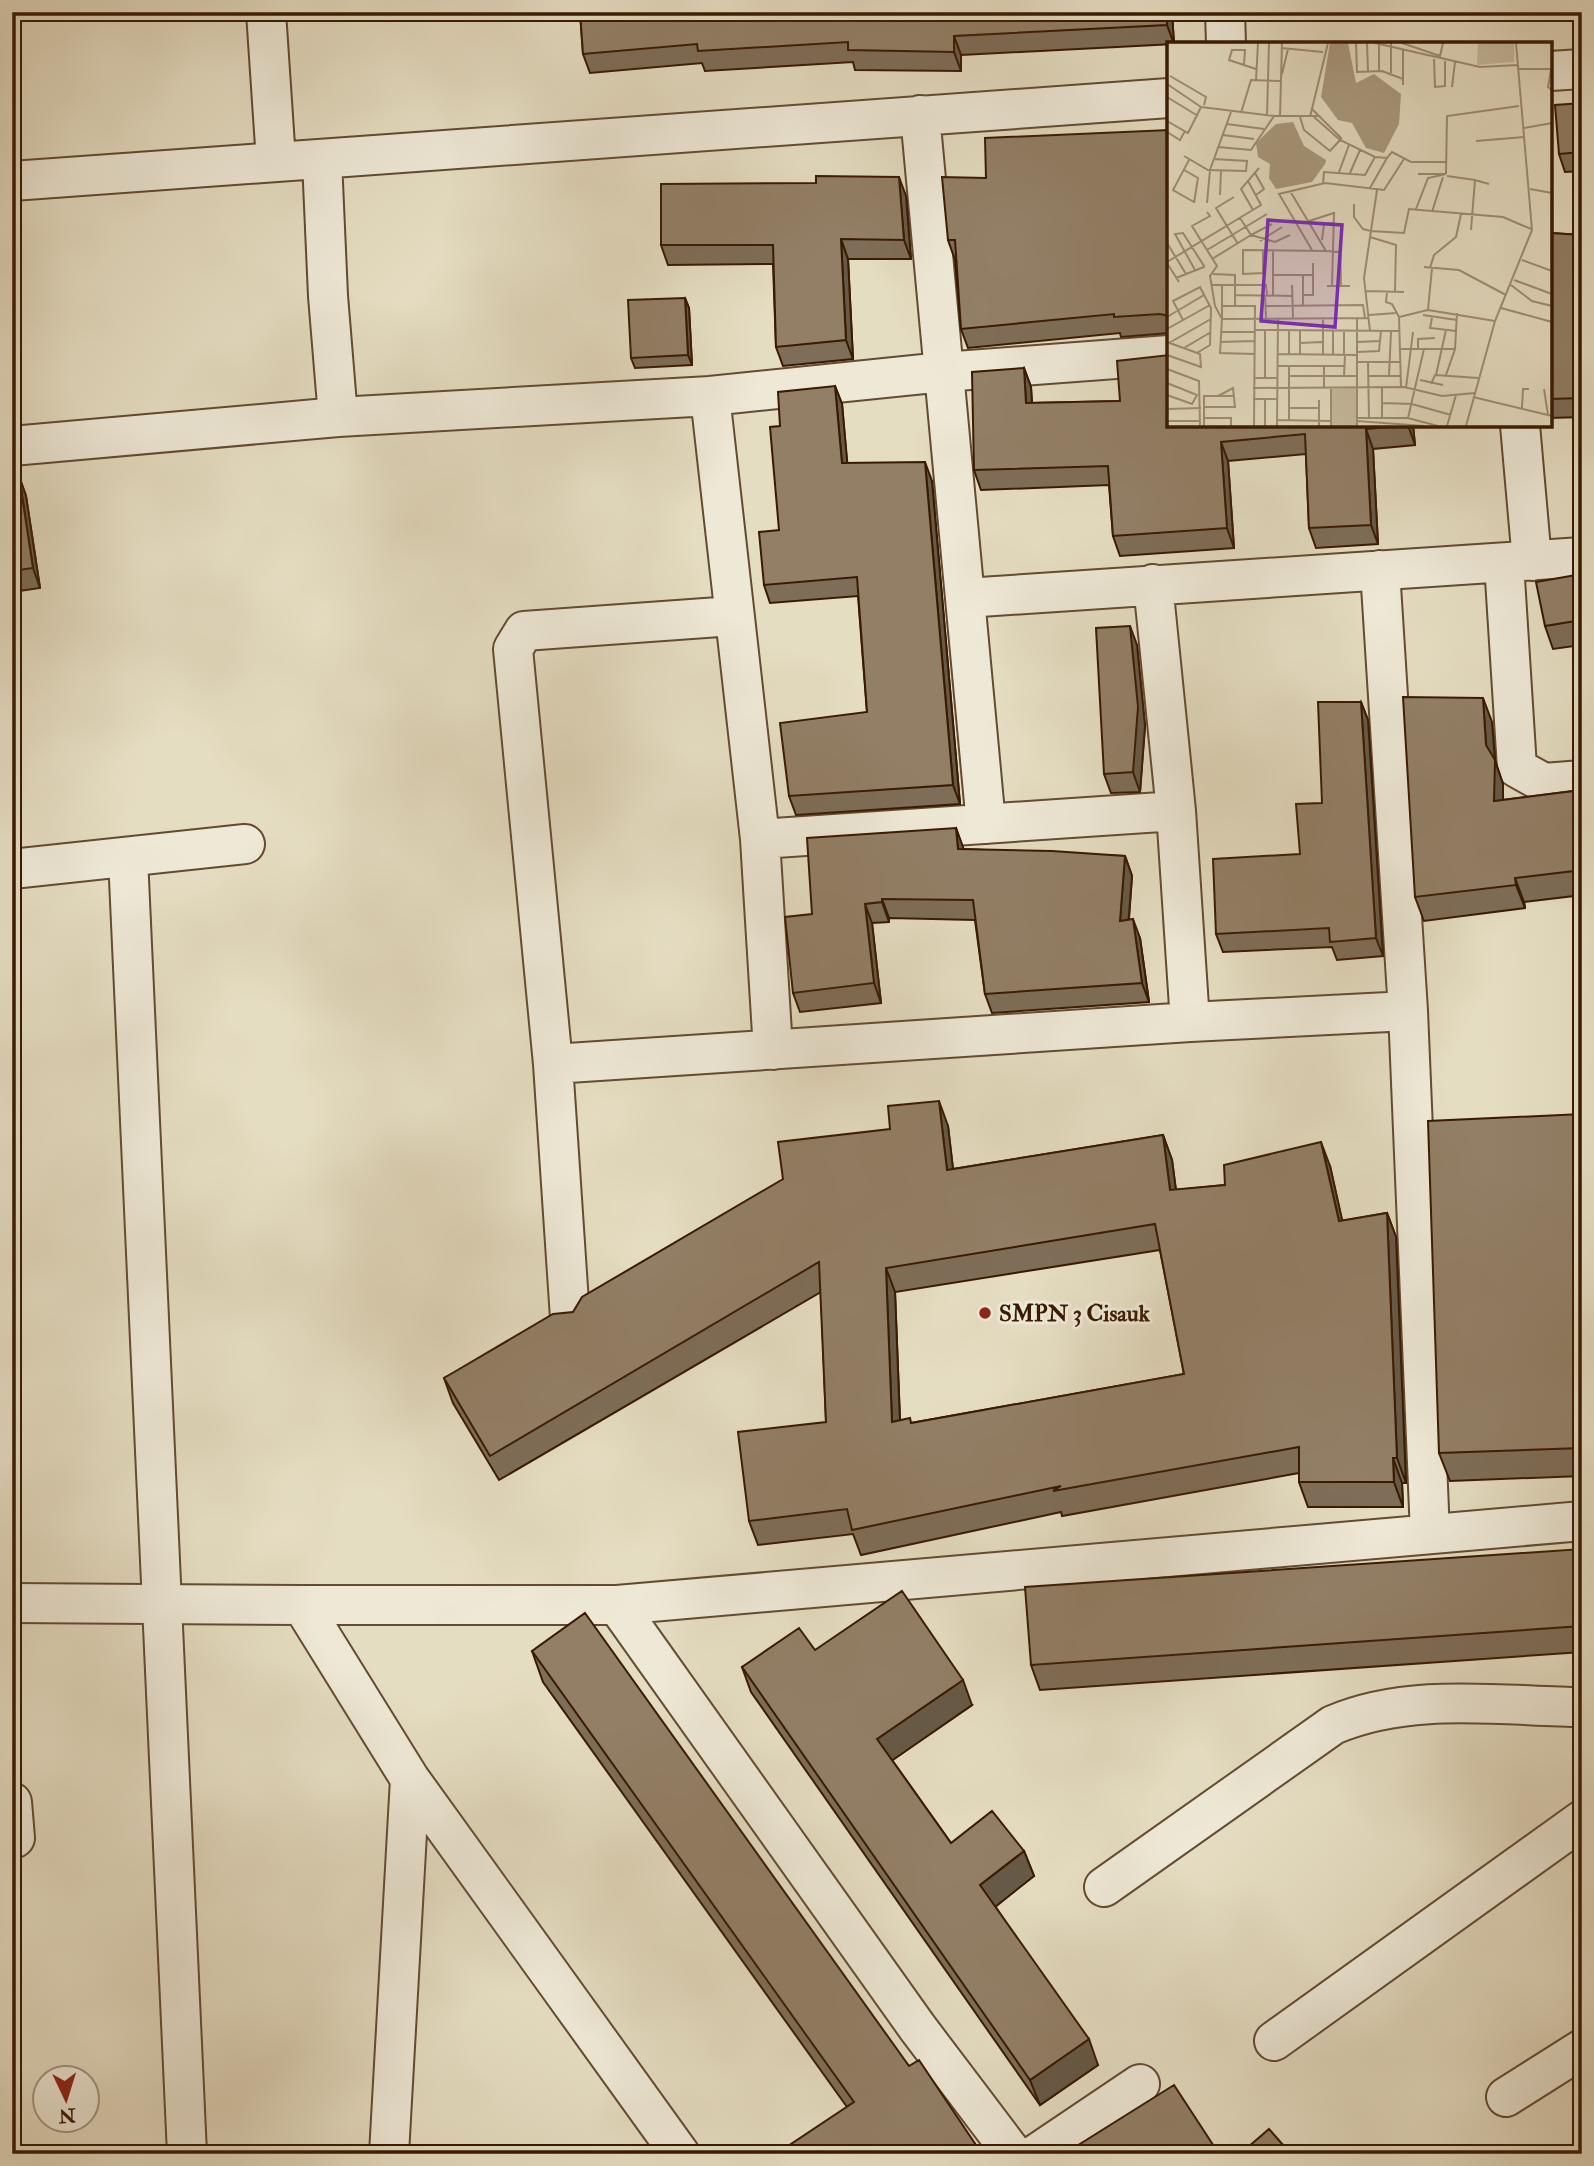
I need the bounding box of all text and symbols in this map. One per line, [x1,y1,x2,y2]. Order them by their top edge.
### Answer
inset map [1167,42,1552,427]
place label: SMPN 3 Cisauk [999,1299,1151,1328]
marker: SMPN 3 Cisauk [977,1305,993,1321]
north arrow [32,2064,102,2134]
text: N [57,2102,77,2128]

